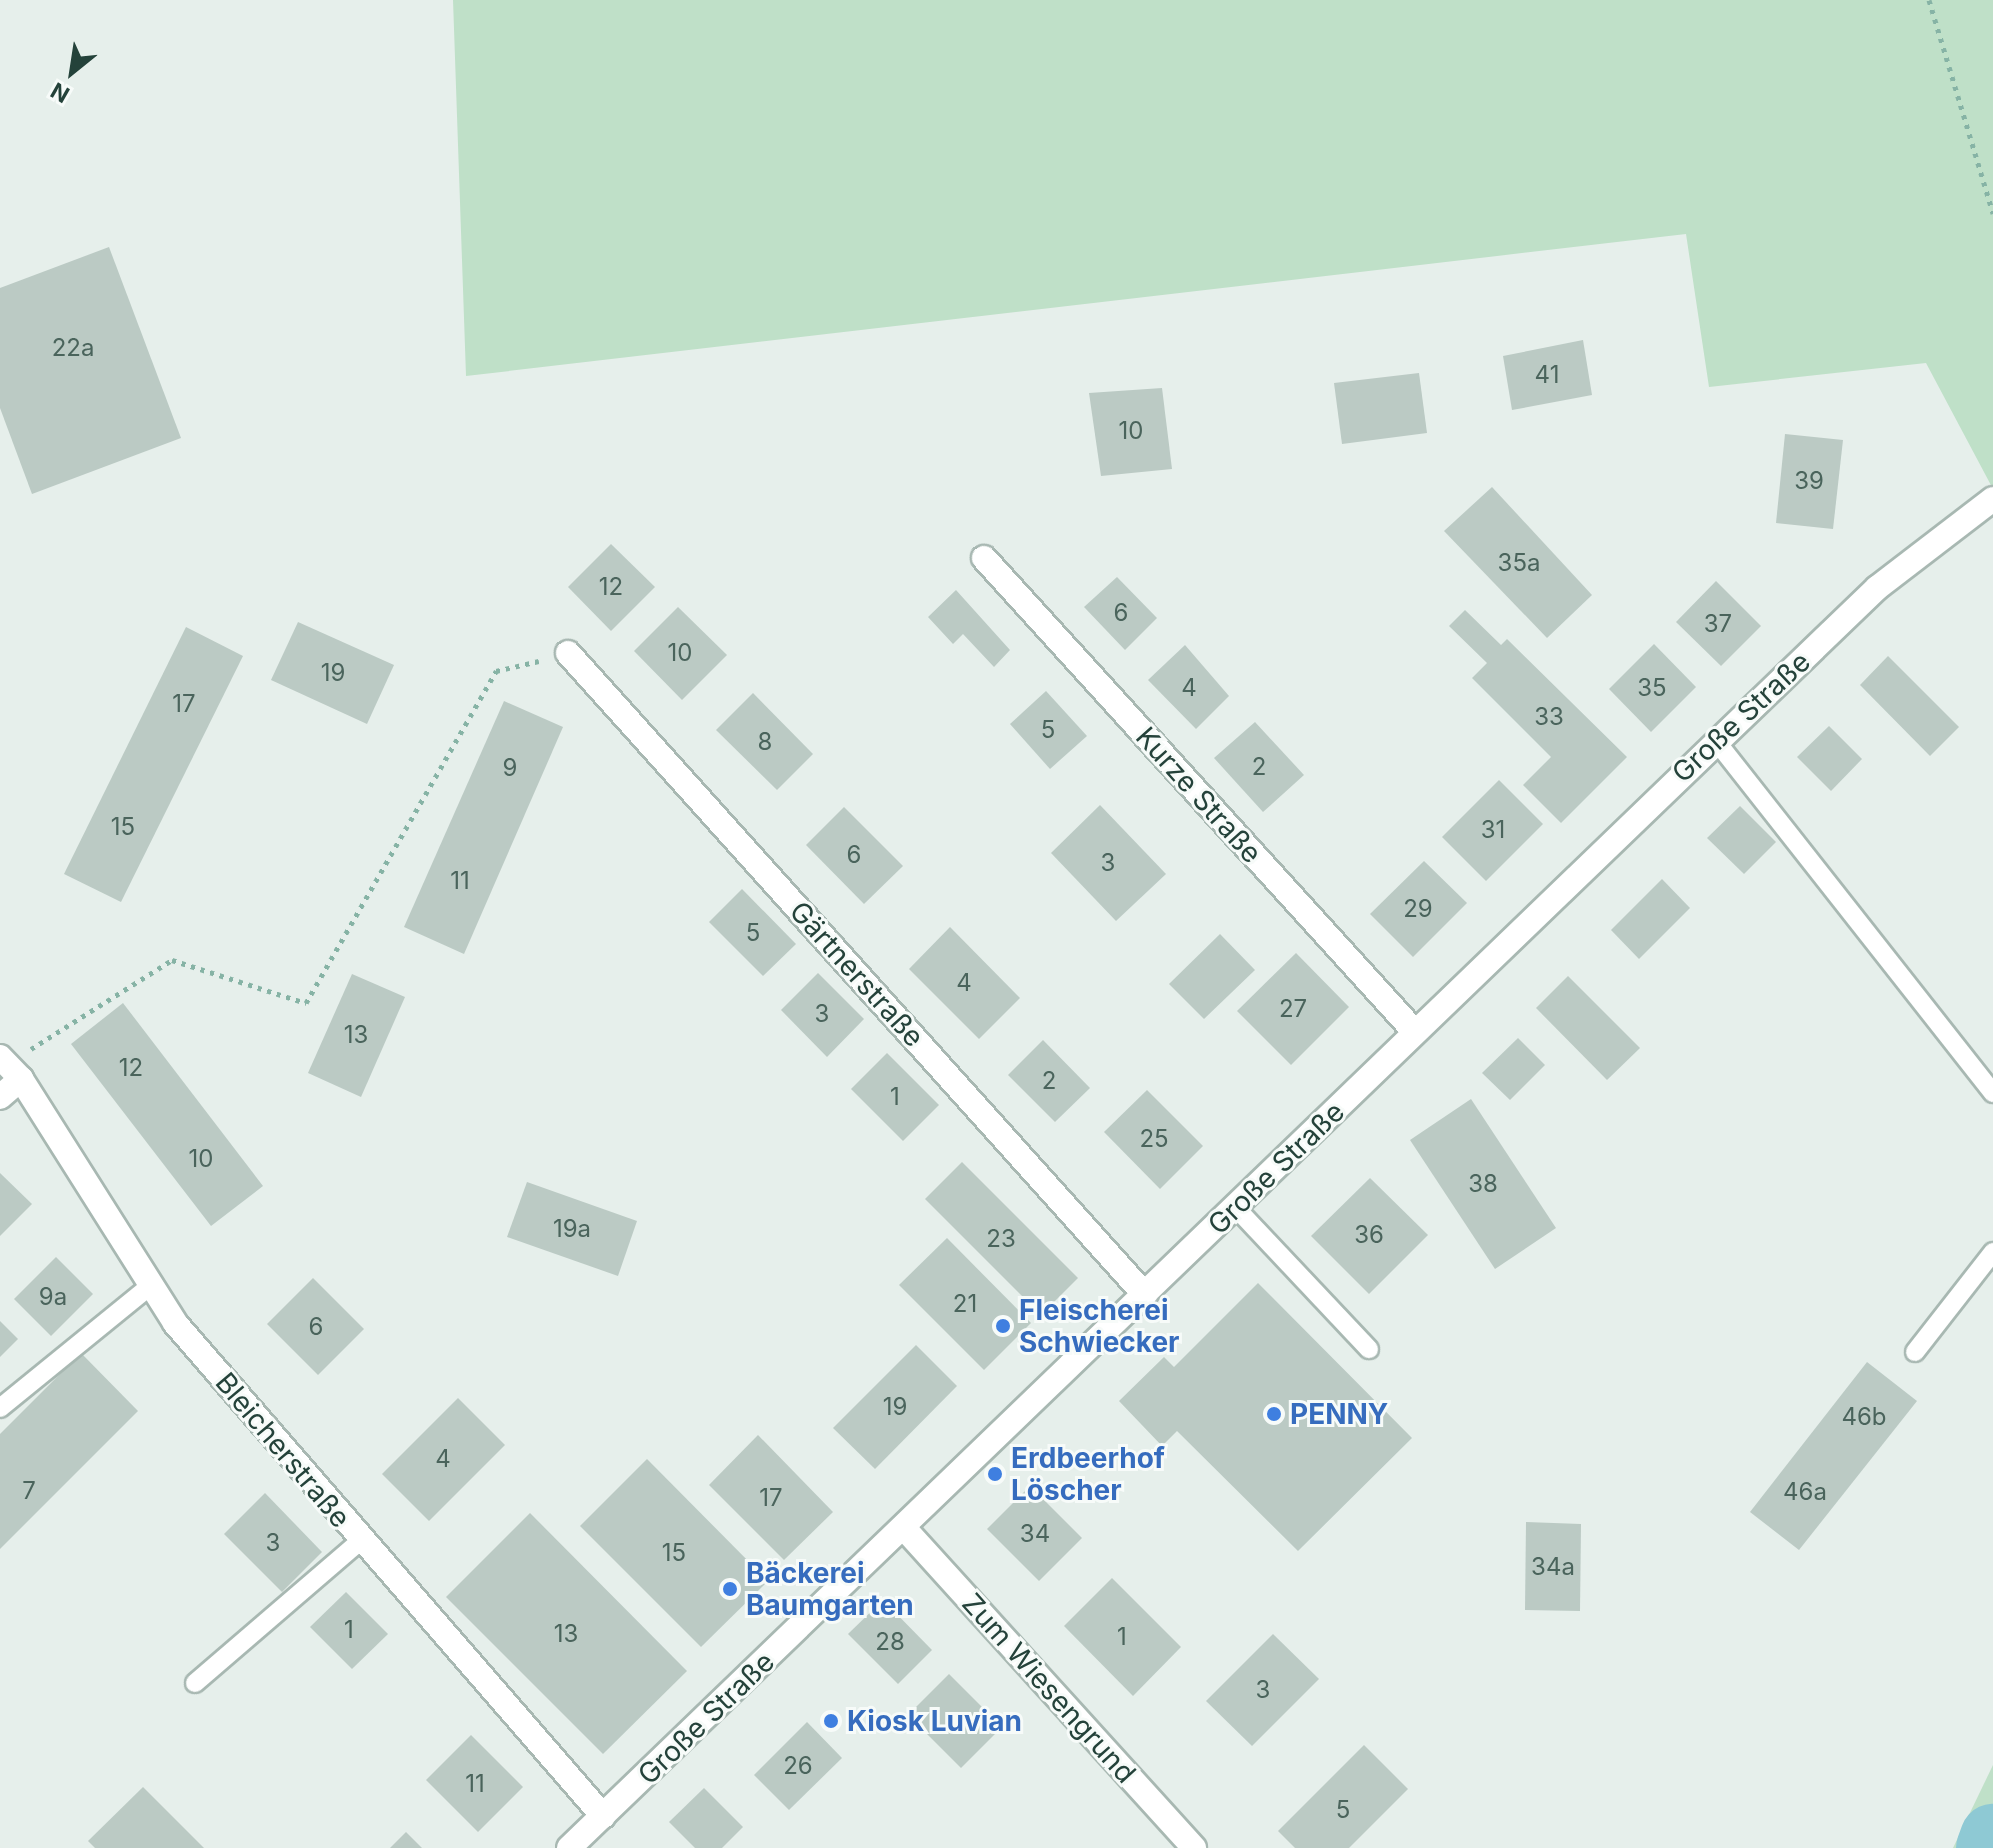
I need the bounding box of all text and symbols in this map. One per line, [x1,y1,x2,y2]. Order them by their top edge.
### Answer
north arrow [32,32,112,112]
text: N [46,77,74,108]
house number: 22a [52,334,94,362]
house number: 41 [1535,361,1559,389]
house number: 10 [1119,417,1143,445]
house number: 39 [1794,467,1824,495]
house number: 35a [1498,549,1540,577]
house number: 12 [599,573,623,601]
house number: 6 [1114,599,1128,627]
house number: 37 [1704,610,1732,638]
house number: 10 [668,639,692,667]
street label: Große Straße [1665,645,1817,789]
house number: 19 [321,659,345,687]
house number: 4 [1181,674,1197,702]
house number: 35 [1637,674,1667,702]
house number: 17 [172,690,196,718]
house number: 33 [1534,703,1564,731]
house number: 5 [1041,716,1055,744]
street label: Kurze Straße [1129,720,1269,870]
house number: 8 [758,728,772,756]
house number: 2 [1252,753,1266,781]
house number: 9 [503,754,517,782]
house number: 15 [111,813,135,841]
house number: 31 [1481,816,1505,844]
house number: 6 [847,841,861,869]
house number: 3 [1101,849,1115,877]
house number: 11 [450,867,470,895]
street label: Gärtnerstraße [783,894,931,1054]
house number: 29 [1403,895,1433,923]
house number: 5 [746,919,760,947]
house number: 4 [956,969,972,997]
house number: 27 [1279,995,1307,1023]
house number: 3 [815,1000,829,1028]
house number: 13 [344,1021,368,1049]
house number: 12 [119,1054,143,1082]
house number: 2 [1042,1067,1056,1095]
house number: 1 [890,1083,900,1111]
street label: Große Straße [1201,1095,1351,1241]
house number: 25 [1139,1125,1169,1153]
house number: 10 [189,1145,213,1173]
house number: 38 [1468,1170,1498,1198]
house number: 19a [553,1215,591,1243]
house number: 36 [1354,1221,1384,1249]
house number: 23 [986,1225,1016,1253]
house number: 9a [39,1283,67,1311]
house number: 21 [953,1290,977,1318]
place label: Fleischerei Schwiecker [1019,1293,1179,1359]
house number: 6 [309,1313,323,1341]
marker: Fleischerei Schwiecker [994,1317,1012,1335]
street label: Bleicherstraße [209,1366,357,1534]
house number: 19 [883,1393,907,1421]
place label: PENNY [1290,1397,1388,1431]
house number: 46b [1841,1403,1887,1431]
marker: PENNY [1265,1405,1283,1423]
place label: Erdbeerhof Löscher [1011,1441,1165,1507]
house number: 4 [435,1445,451,1473]
marker: Erdbeerhof Löscher [986,1465,1004,1483]
house number: 7 [22,1477,36,1505]
house number: 46a [1783,1478,1827,1506]
house number: 17 [759,1484,783,1512]
house number: 34 [1020,1520,1050,1548]
house number: 3 [266,1529,280,1557]
house number: 15 [662,1539,686,1567]
house number: 34a [1531,1553,1575,1581]
place label: Bäckerei Baumgarten [746,1556,914,1622]
marker: Bäckerei Baumgarten [721,1580,739,1598]
street label: Zum Wiesengrund [955,1587,1143,1789]
house number: 1 [344,1616,354,1644]
house number: 13 [554,1620,578,1648]
house number: 1 [1117,1623,1127,1651]
house number: 28 [875,1628,905,1656]
street label: Große Straße [631,1645,781,1791]
house number: 3 [1256,1676,1270,1704]
place label: Kiosk Luvian [847,1704,1022,1738]
marker: Kiosk Luvian [822,1712,840,1730]
house number: 26 [783,1752,813,1780]
house number: 11 [465,1770,485,1798]
house number: 5 [1336,1796,1350,1824]

